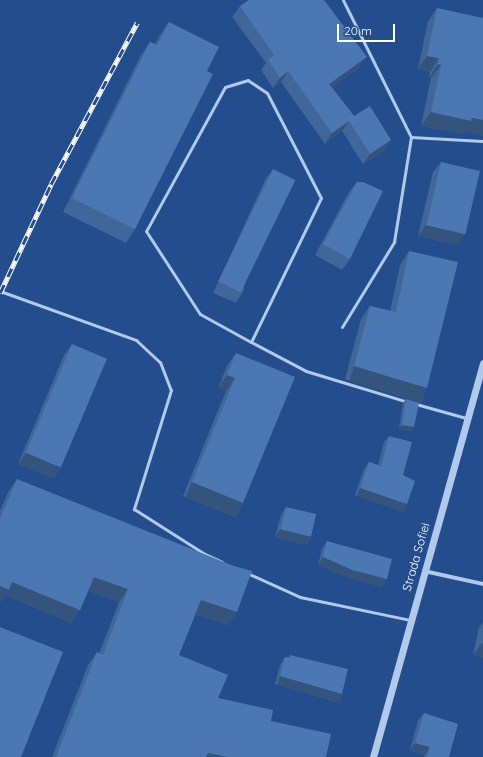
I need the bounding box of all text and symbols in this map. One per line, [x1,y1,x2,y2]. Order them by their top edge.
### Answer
scale bar [339,16,397,42]
text: 20 m [344,23,372,38]
street label: Strada Sofiei [399,521,433,593]

